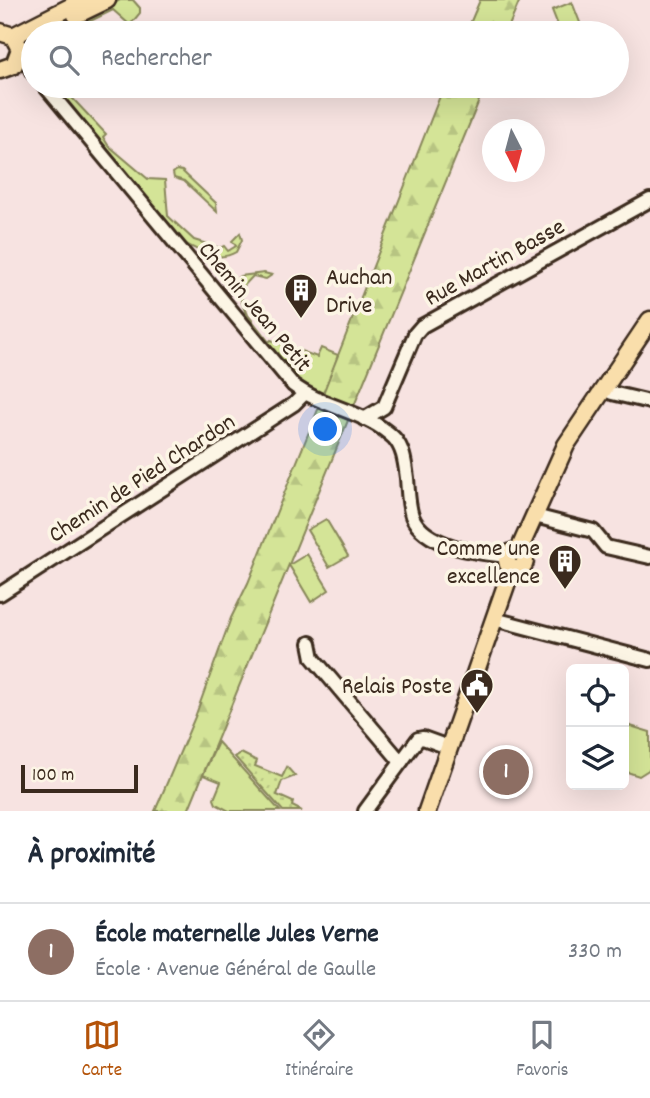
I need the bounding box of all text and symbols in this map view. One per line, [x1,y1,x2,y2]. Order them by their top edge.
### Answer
search box [21,21,629,98]
icon: search [45,41,83,79]
text: Rechercher [101,41,212,78]
north arrow [482,119,545,182]
street label: Rue Martin Basse [419,211,572,316]
street label: Chemin Jean Petit [189,235,319,381]
place label: Auchan Drive [326,262,392,324]
building icon: Auchan Drive [282,271,320,320]
street label: Chemin de Pied Chardon [42,406,243,553]
your location [308,412,342,446]
place label: Comme une excellence [436,533,540,595]
building icon: Comme une excellence [546,542,584,591]
map controls [566,664,629,790]
button: locate [566,664,629,727]
public building icon: Relais Poste [458,666,496,715]
place label: Relais Poste [342,671,452,705]
button: layers [566,727,629,790]
pin: 1 [483,746,529,798]
scale bar [21,762,138,794]
text: 100 m [32,763,74,790]
text: À proximité [28,835,155,878]
text: École maternelle Jules Verne [95,917,379,954]
text: 1 [48,936,54,969]
text: 330 m [568,936,622,969]
text: École · Avenue Général de Gaulle [95,954,376,987]
tab: Carte [81,1016,122,1085]
tab: Itinéraire [285,1016,353,1085]
tab: Favoris [516,1016,569,1085]

